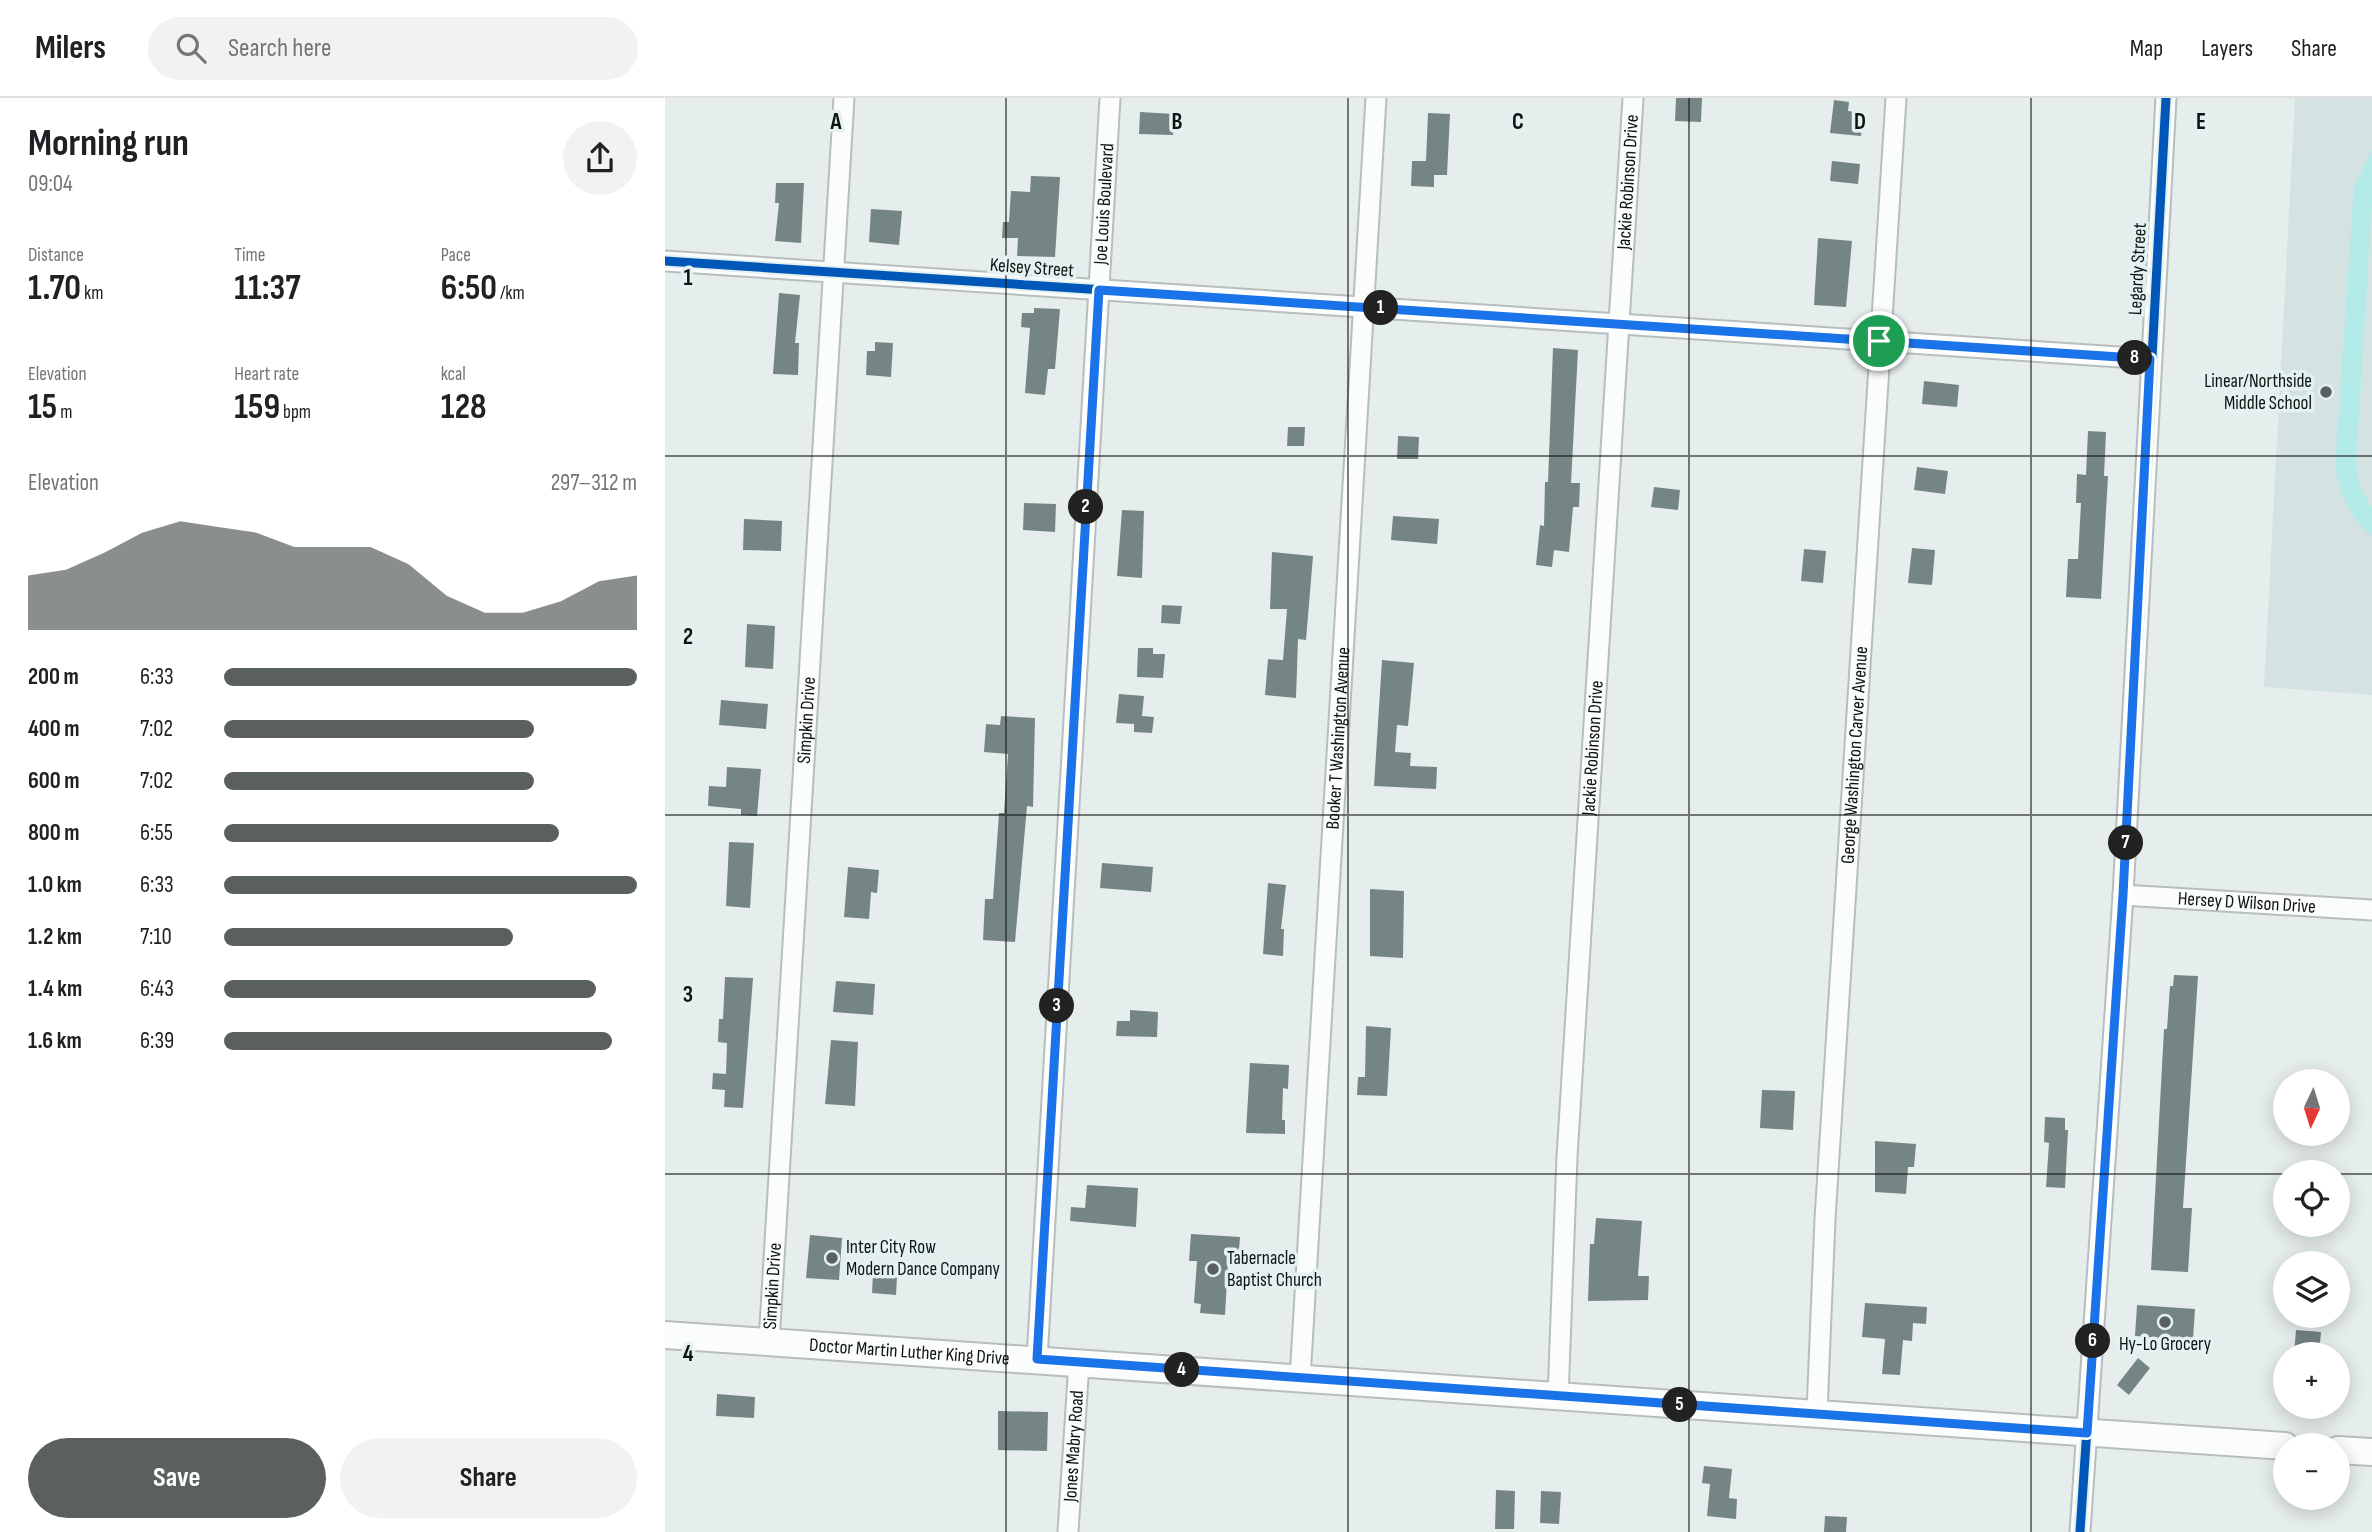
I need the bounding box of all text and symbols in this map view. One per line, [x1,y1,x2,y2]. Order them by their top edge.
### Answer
search box [148,17,638,80]
text: Milers [35,28,106,68]
icon: search [172,29,210,67]
text: Search here [228,33,331,64]
text: Map [2130,34,2163,63]
text: Layers [2201,34,2253,63]
text: Share [2291,34,2337,63]
text: A [830,108,843,136]
text: B [1172,108,1183,136]
text: C [1512,108,1524,136]
text: D [1854,108,1866,136]
text: E [2196,108,2206,136]
street label: Jackie Robinson Drive [1612,114,1643,251]
text: Morning run [28,121,189,166]
button: share [563,121,637,195]
street label: Joe Louis Boulevard [1089,143,1119,266]
text: 09:04 [28,170,73,198]
street label: Legardy Street [2124,222,2152,316]
text: Distance [28,244,84,267]
text: Time [234,244,265,267]
text: Pace [441,244,471,267]
street label: Kelsey Street [989,254,1075,282]
text: 1 [683,264,693,292]
text: 1.70 [28,267,81,310]
text: 11:37 [234,267,301,310]
text: 6:50 [441,267,497,310]
text: km [81,282,103,305]
text: /km [497,282,525,305]
pin: 1 [1363,290,1399,326]
text: 1 [1377,296,1384,319]
pin [1849,311,1909,371]
icon: arrive [1860,322,1898,360]
pin: 8 [2117,341,2153,376]
text: 8 [2130,346,2139,369]
text: Elevation [28,363,87,386]
text: Heart rate [234,363,299,386]
text: kcal [441,363,466,386]
place label: Linear/Northside Middle School [2204,370,2312,415]
marker: Linear/Northside Middle School [2318,384,2334,400]
text: 15 [28,386,57,429]
text: 159 [234,386,280,429]
text: 128 [441,386,487,429]
text: m [57,401,72,424]
text: bpm [280,401,311,424]
text: Elevation [28,469,99,497]
text: 297–312 m [551,469,637,497]
pin: 2 [1069,490,1103,524]
text: 2 [1081,495,1090,518]
text: 2 [683,623,693,651]
street label: Booker T Washington Avenue [1321,646,1355,830]
street label: George Washington Carver Avenue [1836,646,1873,865]
text: 200 m [28,663,79,691]
text: 6:33 [140,663,174,691]
street label: Simpkin Drive [792,676,821,764]
street label: Jackie Robinson Drive [1577,680,1608,817]
text: 400 m [28,715,79,743]
text: 7:02 [140,715,173,743]
text: 600 m [28,767,80,795]
text: 7:02 [140,767,173,795]
text: 800 m [28,819,80,847]
text: 6:55 [140,819,173,847]
pin: 7 [2109,826,2143,860]
text: 7 [2121,831,2130,854]
text: 1.0 km [28,871,82,899]
text: 6:33 [140,871,174,899]
street label: Hersey D Wilson Drive [2177,887,2316,918]
text: 1.2 km [28,923,82,951]
text: 7:10 [140,923,172,951]
text: 1.4 km [28,975,82,1003]
text: 6:43 [140,975,174,1003]
text: 3 [683,981,693,1009]
pin: 3 [1039,988,1075,1024]
text: 3 [1052,994,1061,1017]
text: 1.6 km [28,1027,82,1055]
text: 6:39 [140,1027,174,1055]
north arrow [2273,1069,2350,1146]
map controls [2273,1069,2350,1510]
button: locate [2273,1160,2350,1237]
place label: Inter City Row Modern Dance Company [846,1236,1001,1281]
street label: Simpkin Drive [758,1242,786,1330]
place label: Tabernacle Baptist Church [1227,1247,1322,1292]
marker: Inter City Row Modern Dance Company [824,1250,840,1266]
button: layers [2273,1251,2350,1328]
marker: Tabernacle Baptist Church [1205,1261,1221,1277]
marker: Hy-Lo Grocery [2157,1314,2173,1330]
pin: 6 [2075,1324,2111,1358]
text: 6 [2088,1329,2097,1352]
street label: Doctor Martin Luther King Drive [808,1333,1010,1370]
place label: Hy-Lo Grocery [2119,1333,2212,1356]
text: 4 [683,1340,694,1368]
button: + [2273,1342,2350,1419]
pin: 4 [1165,1352,1199,1388]
text: 4 [1177,1358,1186,1381]
pin: 5 [1663,1388,1697,1422]
street label: Jones Mabry Road [1058,1390,1089,1504]
text: 5 [1675,1393,1684,1416]
button: − [2273,1433,2350,1510]
button: Save [28,1438,326,1518]
button: Share [340,1438,637,1518]

